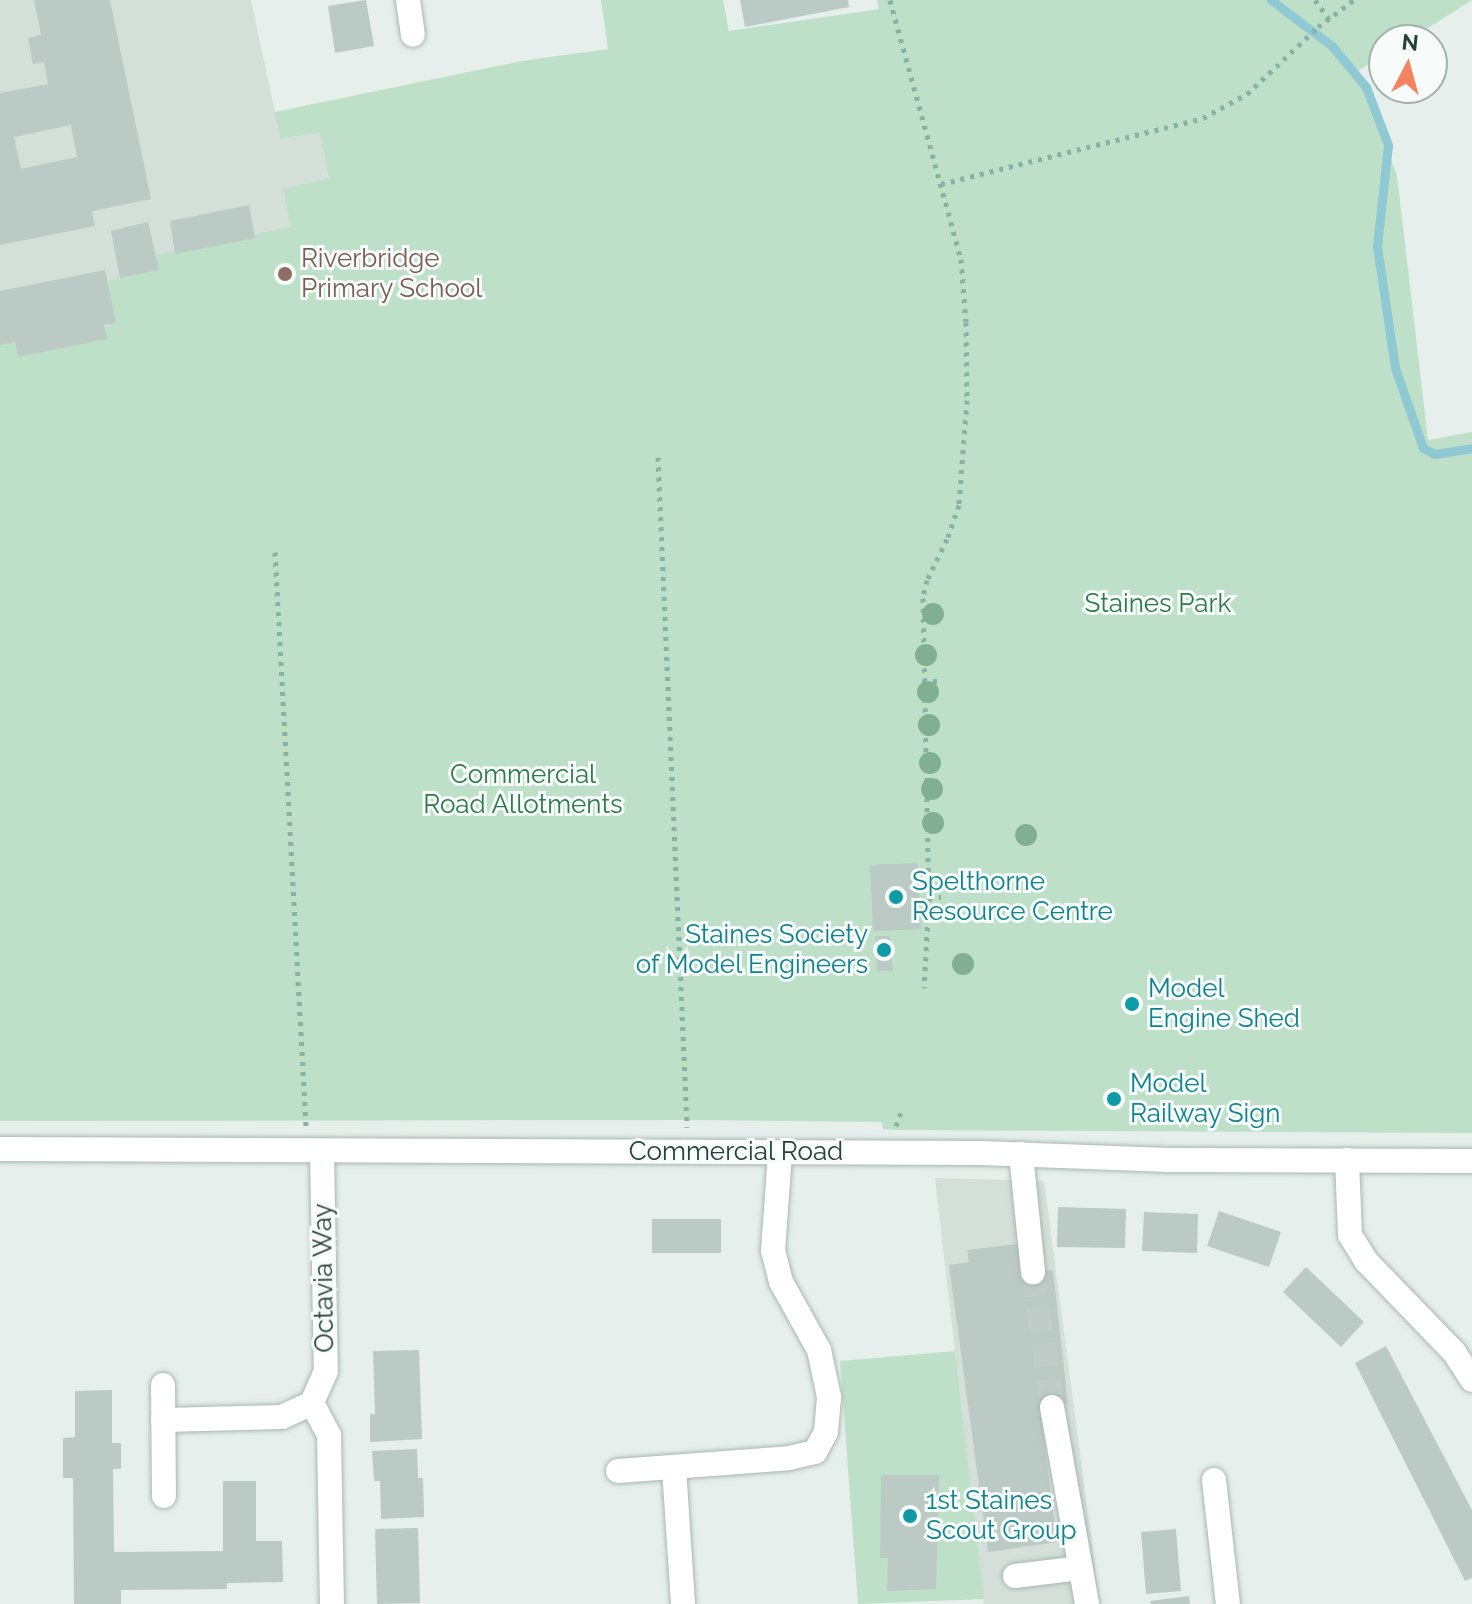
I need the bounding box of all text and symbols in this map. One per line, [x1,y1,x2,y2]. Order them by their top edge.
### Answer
north arrow [1368,24,1448,104]
text: N [1401,28,1420,56]
place label: Riverbridge Primary School [301,243,483,304]
marker: Riverbridge Primary School [276,265,294,283]
park label: Staines Park [1085,588,1231,620]
park label: Commercial Road Allotments [423,759,623,820]
place label: Spelthorne Resource Centre [912,866,1113,928]
marker: Spelthorne Resource Centre [887,888,905,906]
place label: Staines Society of Model Engineers [634,919,868,980]
marker: Staines Society of Model Engineers [875,941,893,959]
place label: Model Engine Shed [1148,973,1300,1034]
marker: Model Engine Shed [1123,995,1141,1013]
place label: Model Railway Sign [1130,1068,1281,1130]
marker: Model Railway Sign [1105,1090,1123,1108]
street label: Commercial Road [628,1136,844,1168]
street label: Octavia Way [307,1203,341,1353]
place label: 1st Staines Scout Group [926,1485,1076,1546]
marker: 1st Staines Scout Group [901,1507,919,1525]

